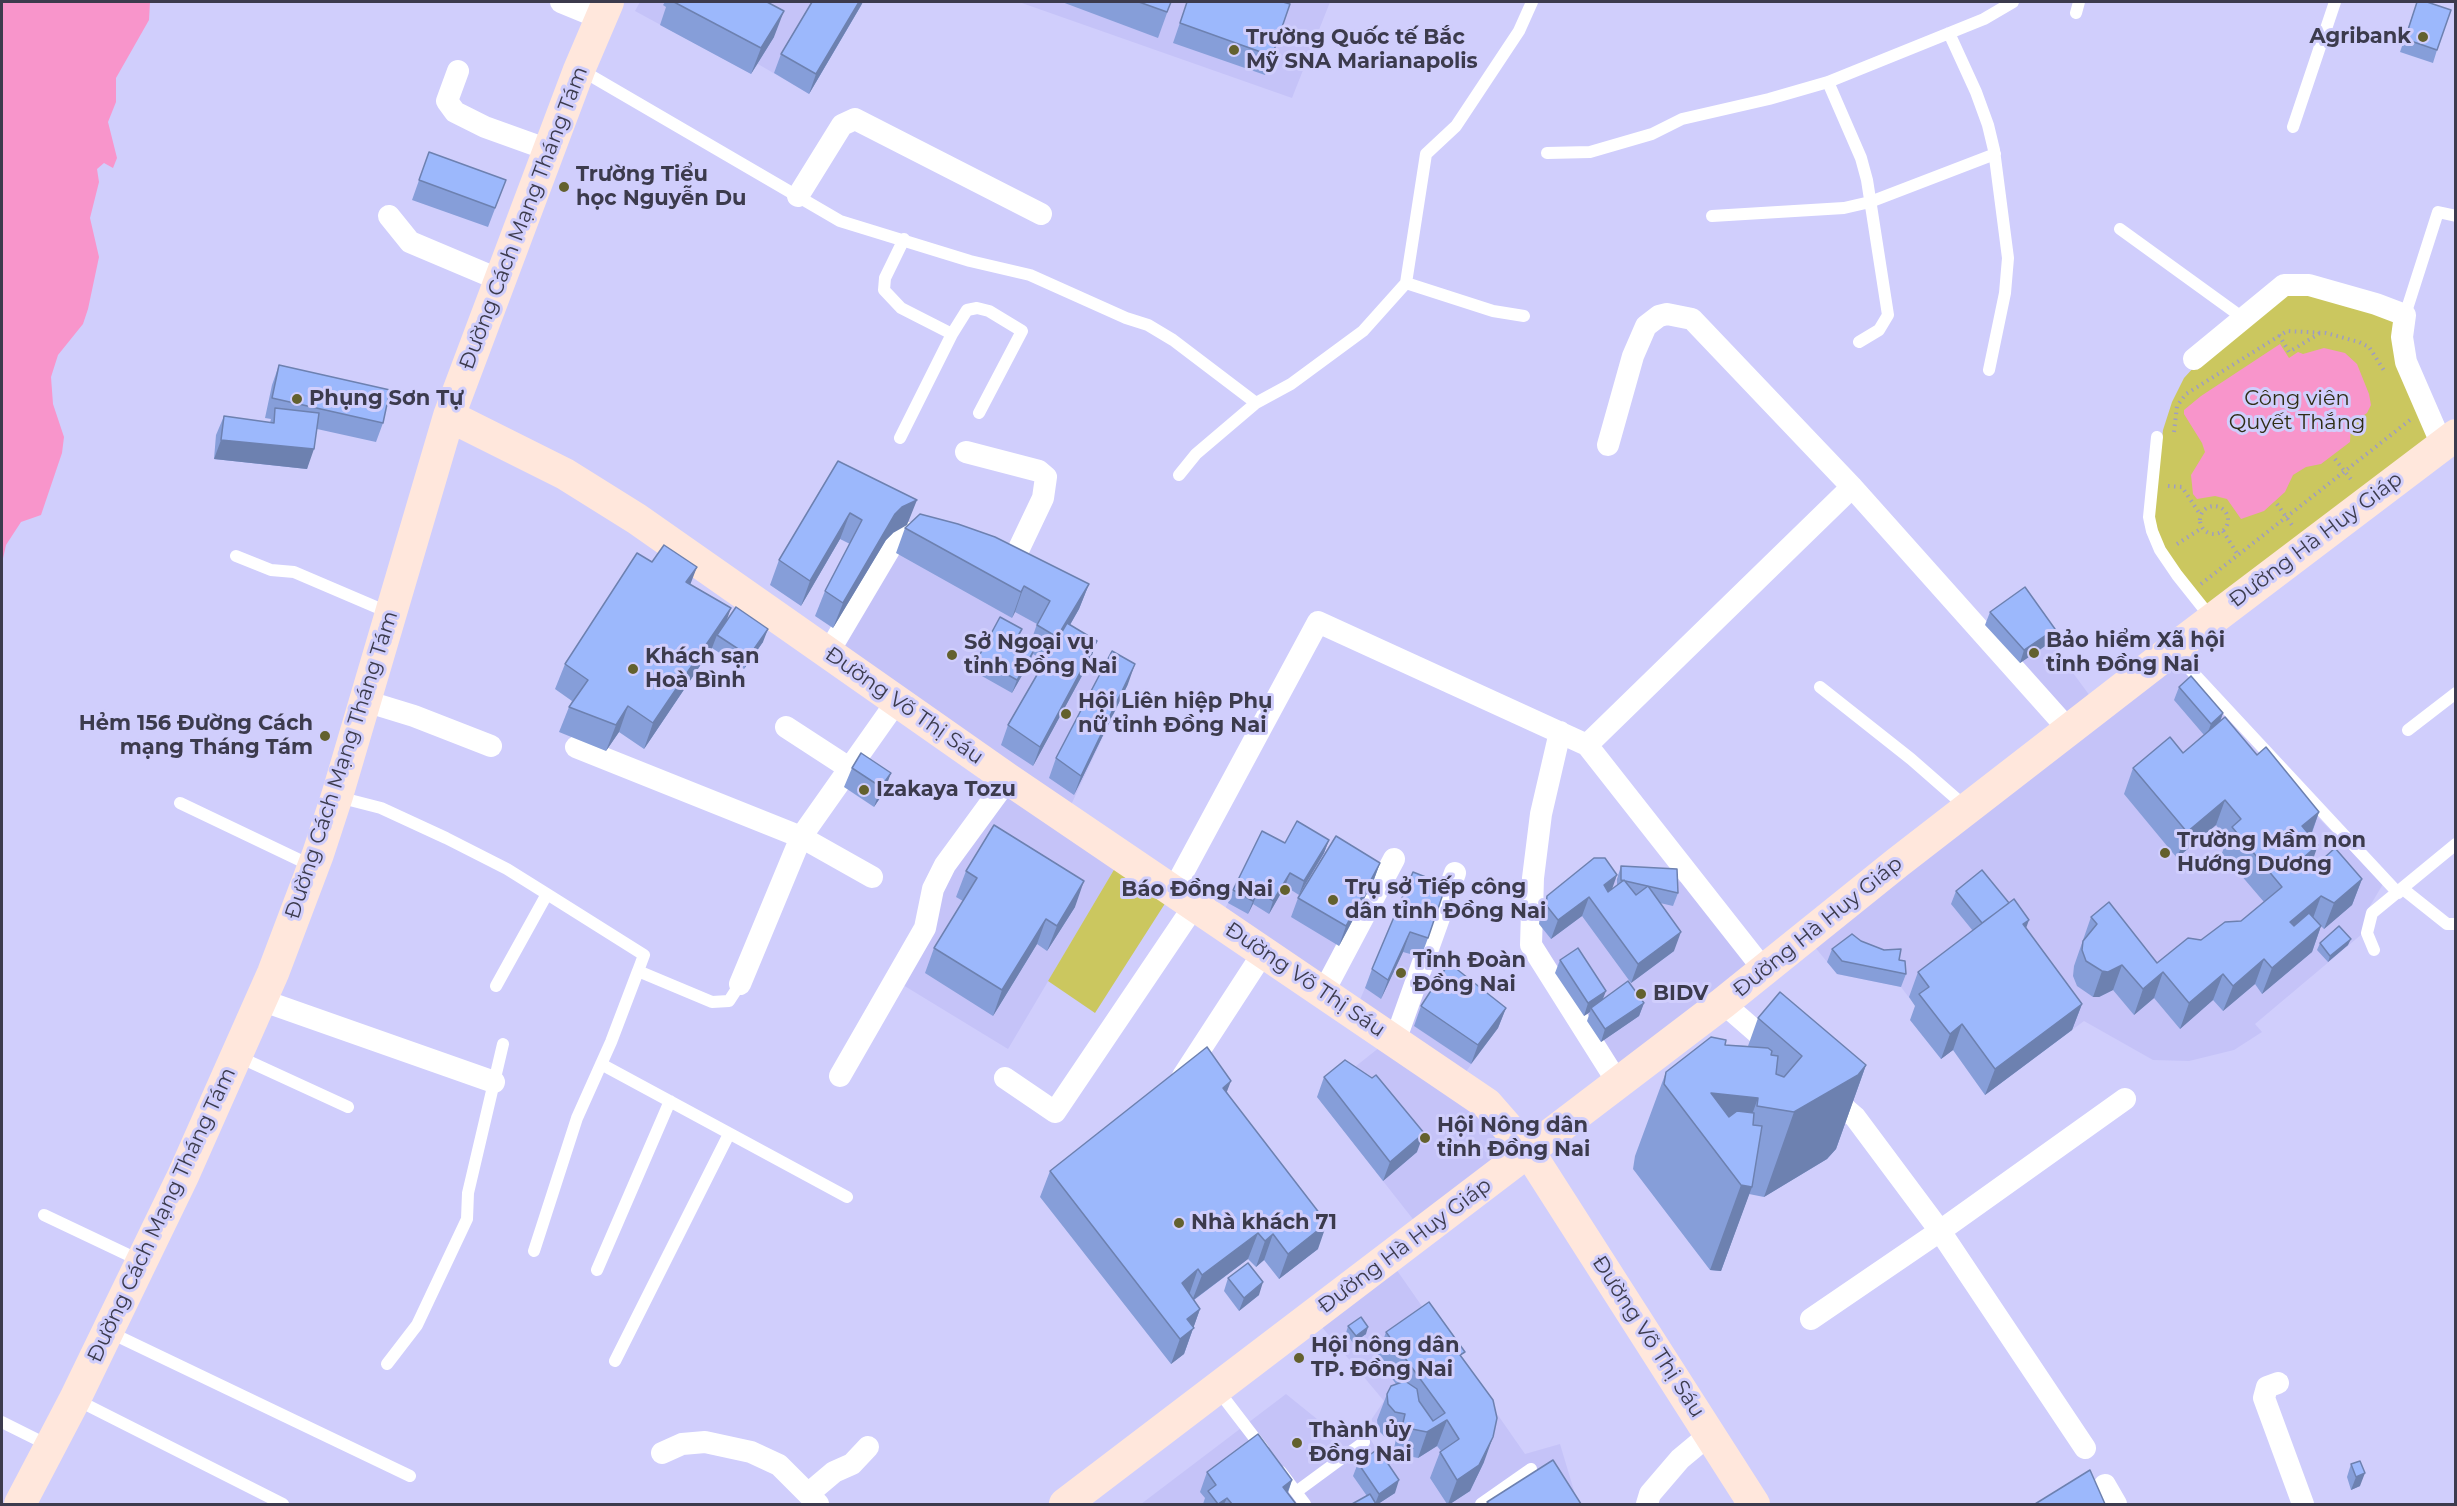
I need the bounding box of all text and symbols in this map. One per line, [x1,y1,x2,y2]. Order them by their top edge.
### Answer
place label: Agribank [2310,24,2411,50]
place label: Trường Quốc tế Bắc Mỹ SNA Marianapolis [1246,25,1478,75]
marker: Agribank [2416,30,2430,44]
marker: Trường Quốc tế Bắc Mỹ SNA Marianapolis [1227,43,1241,57]
street label: Đường Cách Mạng Tháng Tám [454,63,594,373]
place label: Trường Tiểu học Nguyễn Du [576,162,747,212]
marker: Trường Tiểu học Nguyễn Du [557,180,571,194]
place label: Phụng Sơn Tự [309,386,464,412]
park label: Công viên Quyết Thắng [2229,386,2365,436]
marker: Phụng Sơn Tự [290,392,304,406]
street label: Đường Hà Huy Giáp [2225,467,2407,613]
street label: Đường Cách Mạng Tháng Tám [280,608,404,922]
place label: Bảo hiểm Xã hội tỉnh Đồng Nai [2046,628,2225,678]
place label: Sở Ngoại vụ tỉnh Đồng Nai [964,630,1117,680]
street label: Đường Võ Thị Sáu [820,642,988,770]
place label: Khách sạn Hoà Bình [645,644,759,694]
marker: Bảo hiểm Xã hội tỉnh Đồng Nai [2027,646,2041,660]
marker: Sở Ngoại vụ tỉnh Đồng Nai [945,648,959,662]
marker: Khách sạn Hoà Bình [626,662,640,676]
place label: Hội Liên hiệp Phụ nữ tỉnh Đồng Nai [1078,689,1273,739]
marker: Hội Liên hiệp Phụ nữ tỉnh Đồng Nai [1059,707,1073,721]
place label: Hẻm 156 Đường Cách mạng Tháng Tám [79,711,313,761]
marker: Hẻm 156 Đường Cách mạng Tháng Tám [318,729,332,743]
place label: Izakaya Tozu [876,777,1016,803]
marker: Izakaya Tozu [857,783,871,797]
place label: Trường Mầm non Hướng Dương [2177,828,2366,878]
marker: Trường Mầm non Hướng Dương [2158,846,2172,860]
street label: Đường Hà Huy Giáp [1728,851,1908,1003]
place label: Trụ sở Tiếp công dân tỉnh Đồng Nai [1345,875,1546,925]
place label: Báo Đồng Nai [1121,877,1273,903]
marker: Báo Đồng Nai [1278,883,1292,897]
marker: Trụ sở Tiếp công dân tỉnh Đồng Nai [1326,893,1340,907]
street label: Đường Võ Thị Sáu [1220,917,1390,1043]
place label: Tỉnh Đoàn Đồng Nai [1413,948,1526,998]
marker: Tỉnh Đoàn Đồng Nai [1394,966,1408,980]
place label: BIDV [1653,981,1708,1007]
marker: BIDV [1634,987,1648,1001]
street label: Đường Cách Mạng Tháng Tám [82,1064,242,1366]
place label: Hội Nông dân tỉnh Đồng Nai [1437,1113,1590,1163]
marker: Hội Nông dân tỉnh Đồng Nai [1418,1131,1432,1145]
street label: Đường Hà Huy Giáp [1314,1173,1496,1319]
place label: Nhà khách 71 [1191,1210,1337,1236]
marker: Nhà khách 71 [1172,1216,1186,1230]
street label: Đường Võ Thị Sáu [1586,1252,1710,1422]
place label: Hội nông dân TP. Đồng Nai [1311,1333,1460,1383]
marker: Hội nông dân TP. Đồng Nai [1292,1351,1306,1365]
place label: Thành ủy Đồng Nai [1309,1418,1412,1468]
marker: Thành ủy Đồng Nai [1290,1436,1304,1450]

